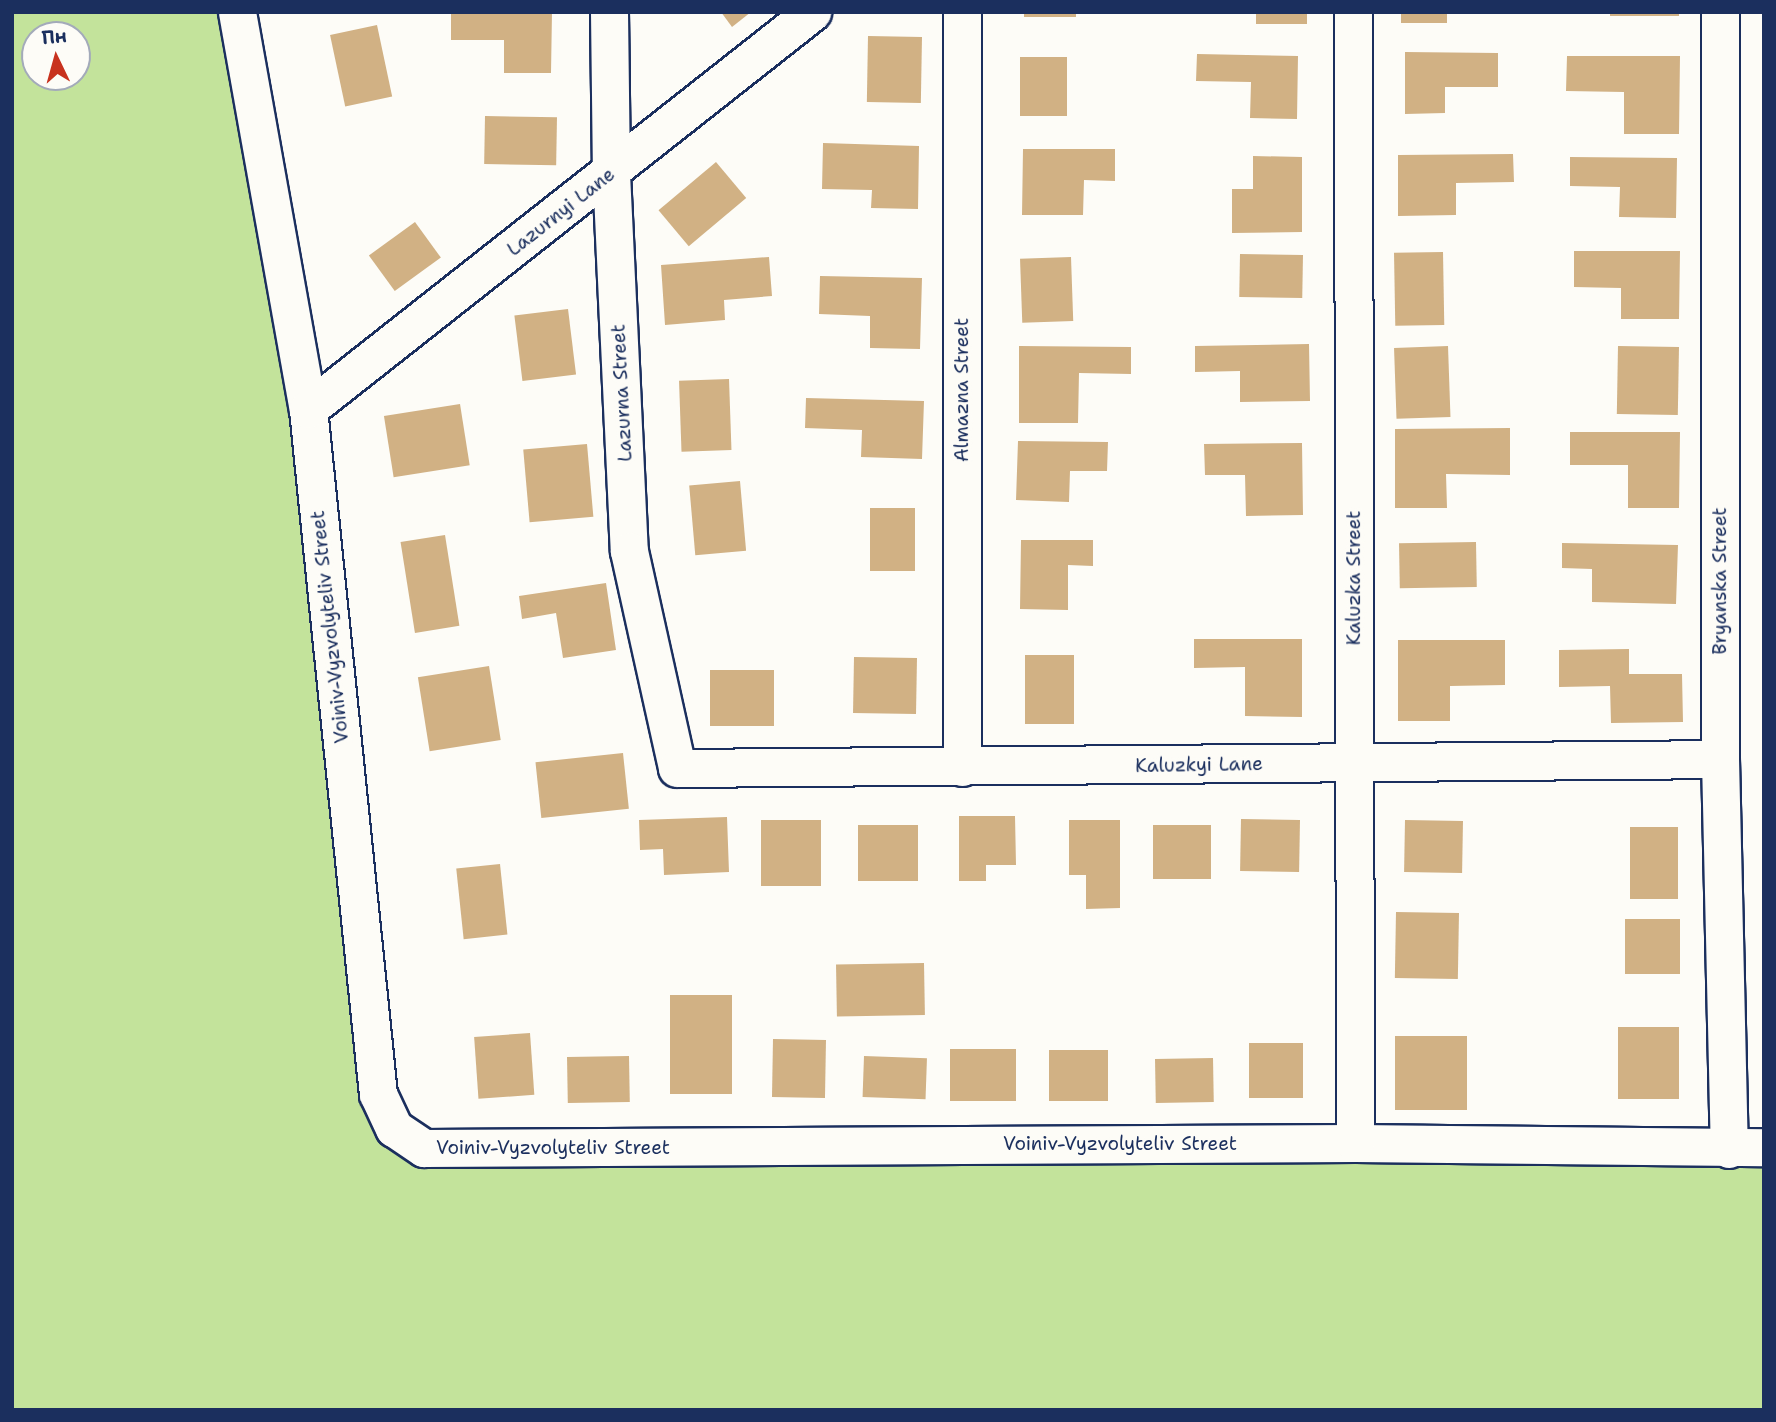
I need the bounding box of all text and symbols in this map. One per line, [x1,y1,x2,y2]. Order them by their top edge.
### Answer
north arrow [21,21,91,91]
text: Пн [41,23,68,50]
street label: Lazurnyi Lane [503,163,619,261]
street label: Almazna Street [951,318,973,462]
street label: Lazurna Street [607,324,637,462]
street label: Bryanska Street [1709,507,1731,655]
street label: Voiniv-Vyzvolyteliv Street [306,509,354,745]
street label: Kaluzka Street [1343,511,1365,645]
street label: Kaluzkyi Lane [1135,752,1263,778]
street label: Voiniv-Vyzvolyteliv Street [1003,1133,1237,1155]
street label: Voiniv-Vyzvolyteliv Street [436,1137,670,1159]

